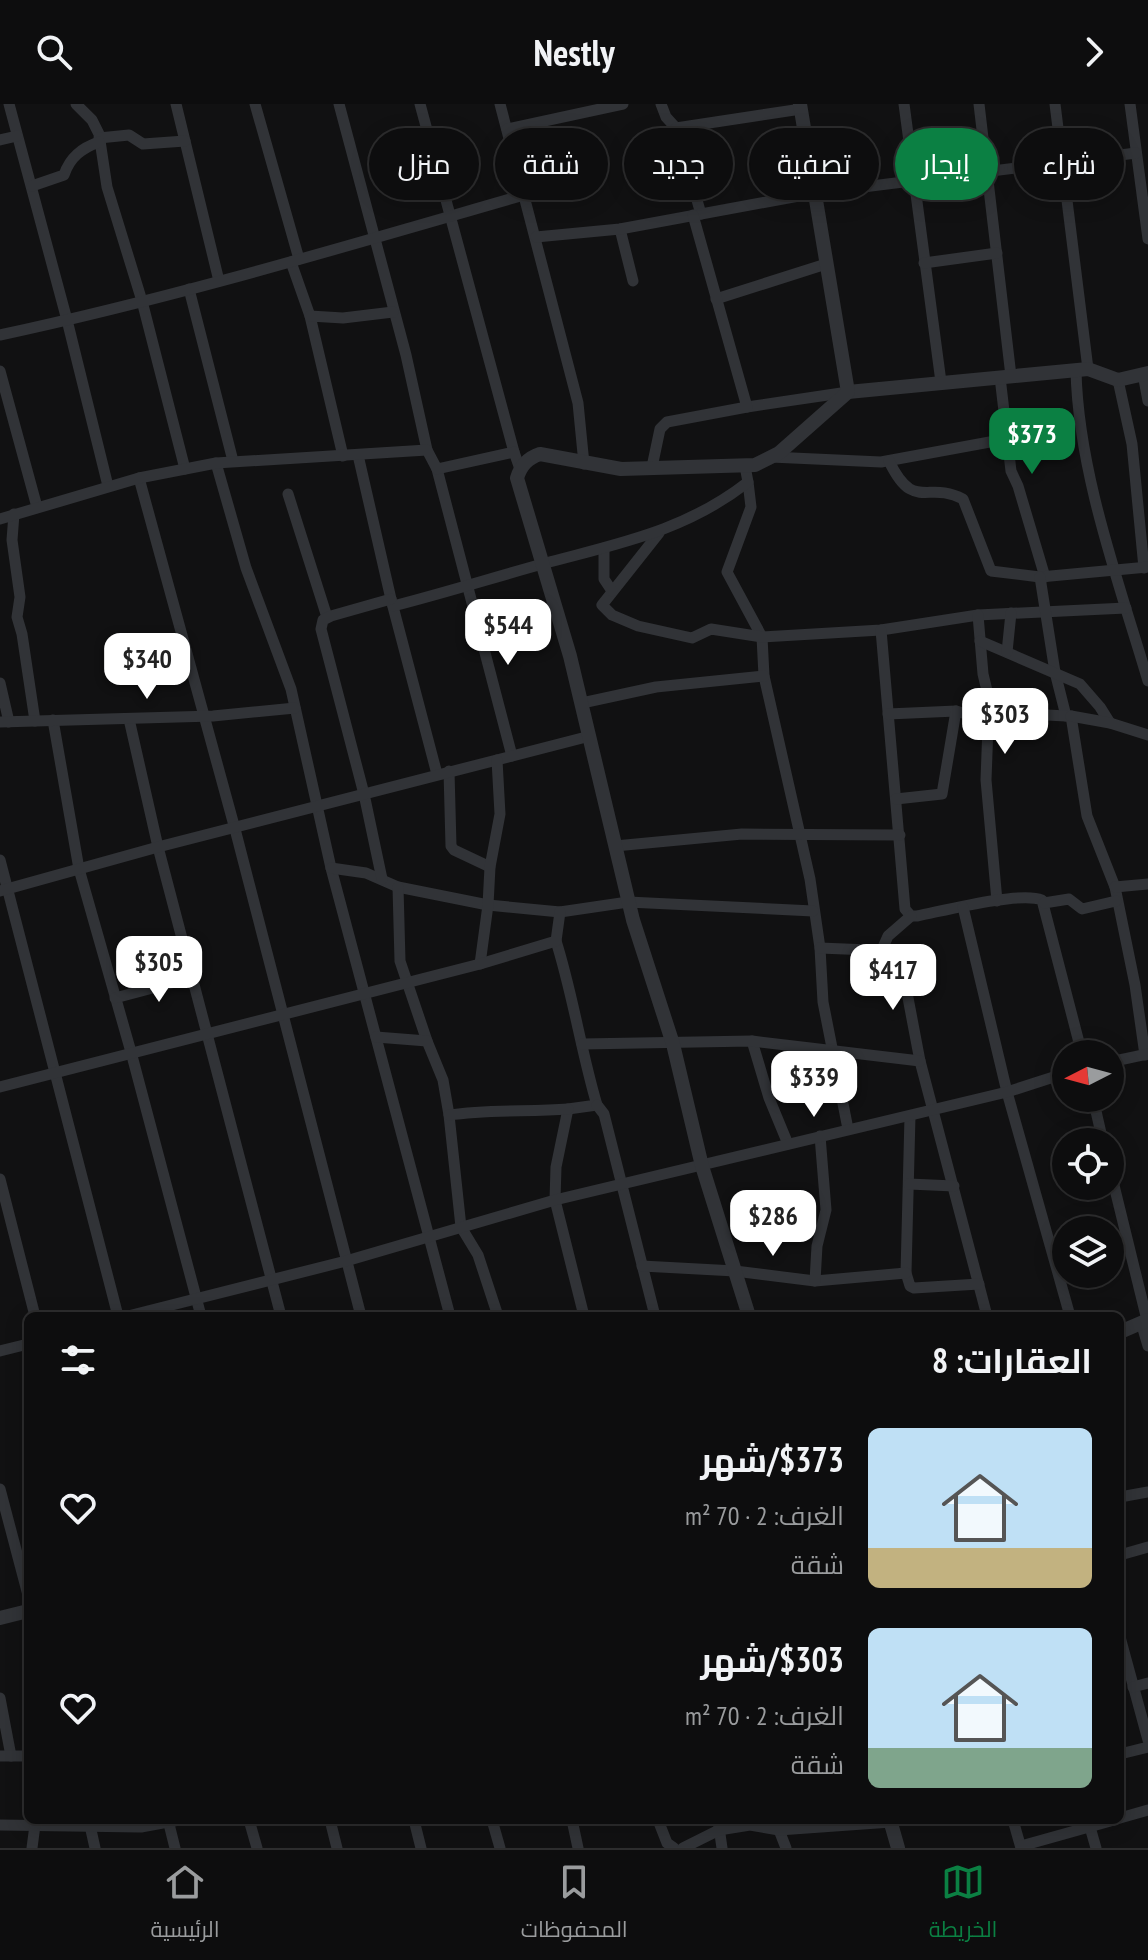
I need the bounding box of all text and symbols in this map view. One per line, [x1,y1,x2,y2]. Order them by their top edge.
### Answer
text: Nestly [533,29,615,76]
icon: search [32,30,76,74]
icon: forward [1072,30,1116,74]
chip: منزل [369,128,479,200]
chip: شقة [495,128,608,200]
chip: جديد [624,128,733,200]
chip: تصفية [749,128,879,200]
chip: إيجار [895,128,998,200]
chip: شراء [1014,128,1124,200]
pin: $373 [985,408,1079,476]
text: $373 [1007,417,1057,450]
pin: $544 [461,599,555,667]
text: $544 [483,608,533,641]
pin: $340 [100,633,194,701]
text: $340 [122,642,172,675]
pin: $303 [958,688,1052,756]
text: $303 [980,697,1030,730]
pin: $305 [112,936,206,1004]
pin: $417 [846,944,940,1012]
text: $305 [134,945,184,978]
text: $417 [868,953,918,986]
north arrow [1052,1040,1124,1112]
map controls [1052,1040,1124,1288]
pin: $339 [767,1051,861,1119]
text: $339 [789,1060,839,1093]
button: locate [1052,1128,1124,1200]
pin: $286 [726,1190,820,1258]
text: $286 [748,1199,798,1232]
button: layers [1052,1216,1124,1288]
icon: filters [56,1338,100,1382]
text: العقارات: 8 [932,1338,1092,1382]
text: $373/شهر [701,1437,844,1481]
icon: home [932,1460,1028,1556]
icon: heart [56,1486,100,1530]
text: الغرف: 2 · 70 m² [685,1499,844,1532]
text: شقة [791,1548,844,1581]
text: $303/شهر [701,1637,844,1681]
icon: home [932,1660,1028,1756]
icon: heart [56,1686,100,1730]
text: الغرف: 2 · 70 m² [685,1699,844,1732]
text: شقة [791,1748,844,1781]
tab: الرئيسية [151,1860,220,1950]
tab: المحفوظات [521,1860,628,1950]
tab: الخريطة [929,1860,997,1950]

